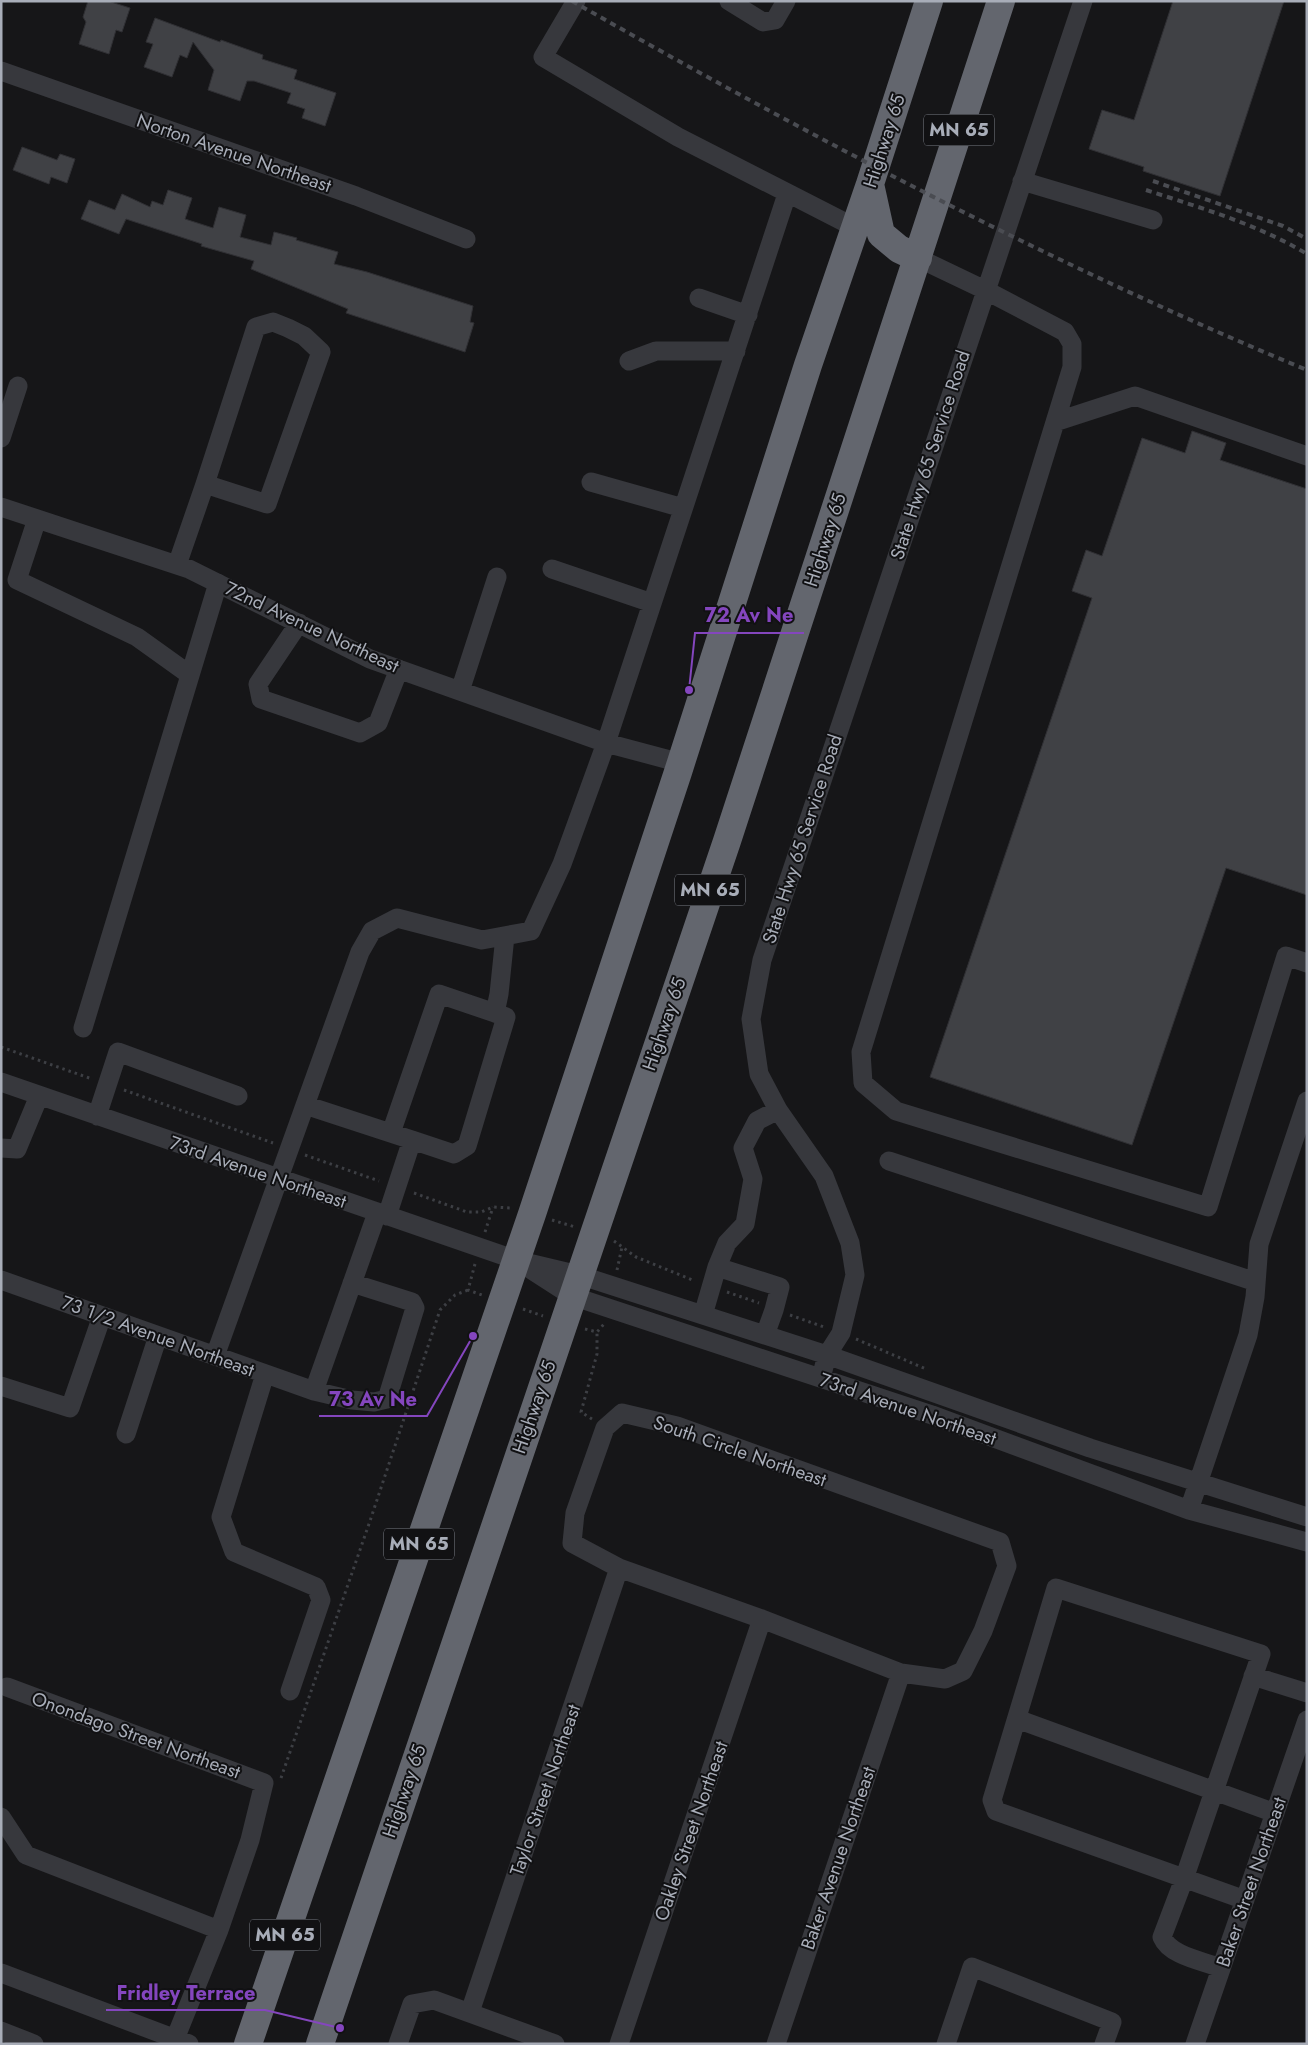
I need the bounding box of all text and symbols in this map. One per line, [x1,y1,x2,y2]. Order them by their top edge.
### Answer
street label: Highway 65 [856,91,912,191]
street label: Norton Avenue Northeast [133,107,335,199]
road number: MN 65 [924,114,994,146]
street label: State Hwy 65 Service Road [883,347,977,563]
street label: Highway 65 [797,490,853,590]
street label: 72nd Avenue Northeast [220,575,404,679]
callout: 72 Av Ne [695,598,804,633]
text: 72 Av Ne [705,601,793,630]
street label: State Hwy 65 Service Road [755,731,849,947]
road number: MN 65 [675,874,745,906]
street label: Highway 65 [635,974,693,1074]
street label: 73rd Avenue Northeast [166,1129,351,1215]
street label: 73 1/2 Avenue Northeast [58,1289,258,1384]
street label: Highway 65 [505,1357,563,1457]
street label: 73rd Avenue Northeast [816,1366,1001,1452]
callout: 73 Av Ne [319,1381,427,1416]
text: 73 Av Ne [329,1385,417,1414]
street label: South Circle Northeast [650,1409,831,1493]
road number: MN 65 [384,1528,454,1560]
street label: Onondago Street Northeast [28,1685,245,1786]
street label: Taylor Street Northeast [503,1700,587,1879]
street label: Oakley Street Northeast [648,1737,735,1925]
street label: Highway 65 [375,1741,433,1841]
street label: Baker Avenue Northeast [794,1762,882,1953]
street label: Baker Street Northeast [1209,1793,1293,1971]
road number: MN 65 [250,1920,320,1950]
callout: Fridley Terrace [106,1975,265,2010]
text: Fridley Terrace [117,1979,255,2008]

